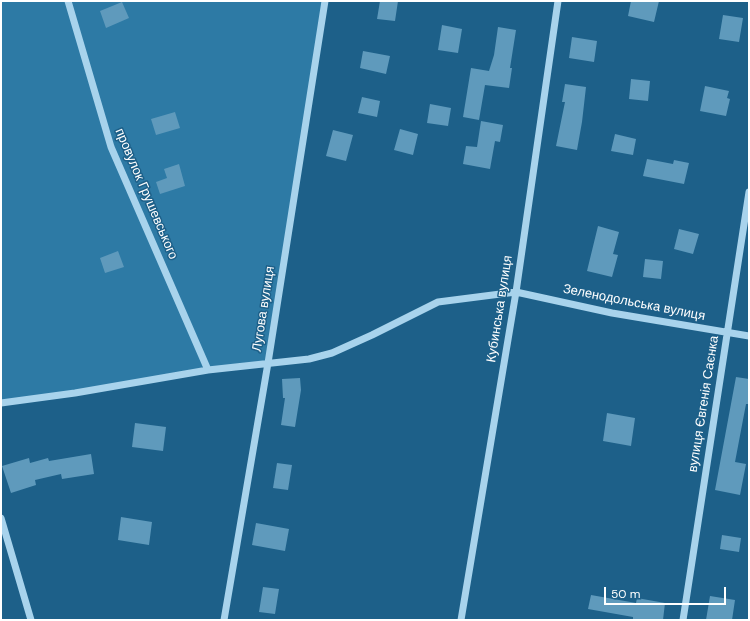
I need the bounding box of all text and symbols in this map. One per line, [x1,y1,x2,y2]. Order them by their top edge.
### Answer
street label: провулок Грушевського [111,126,181,262]
street label: Кубинська вулиця [484,254,516,364]
street label: Лугова вулиця [250,265,278,353]
street label: Зеленодольська вулиця [562,282,706,324]
street label: вулиця Євгенія Саєнка [686,335,722,473]
scale bar [606,579,728,605]
text: 50 m [611,586,640,602]

